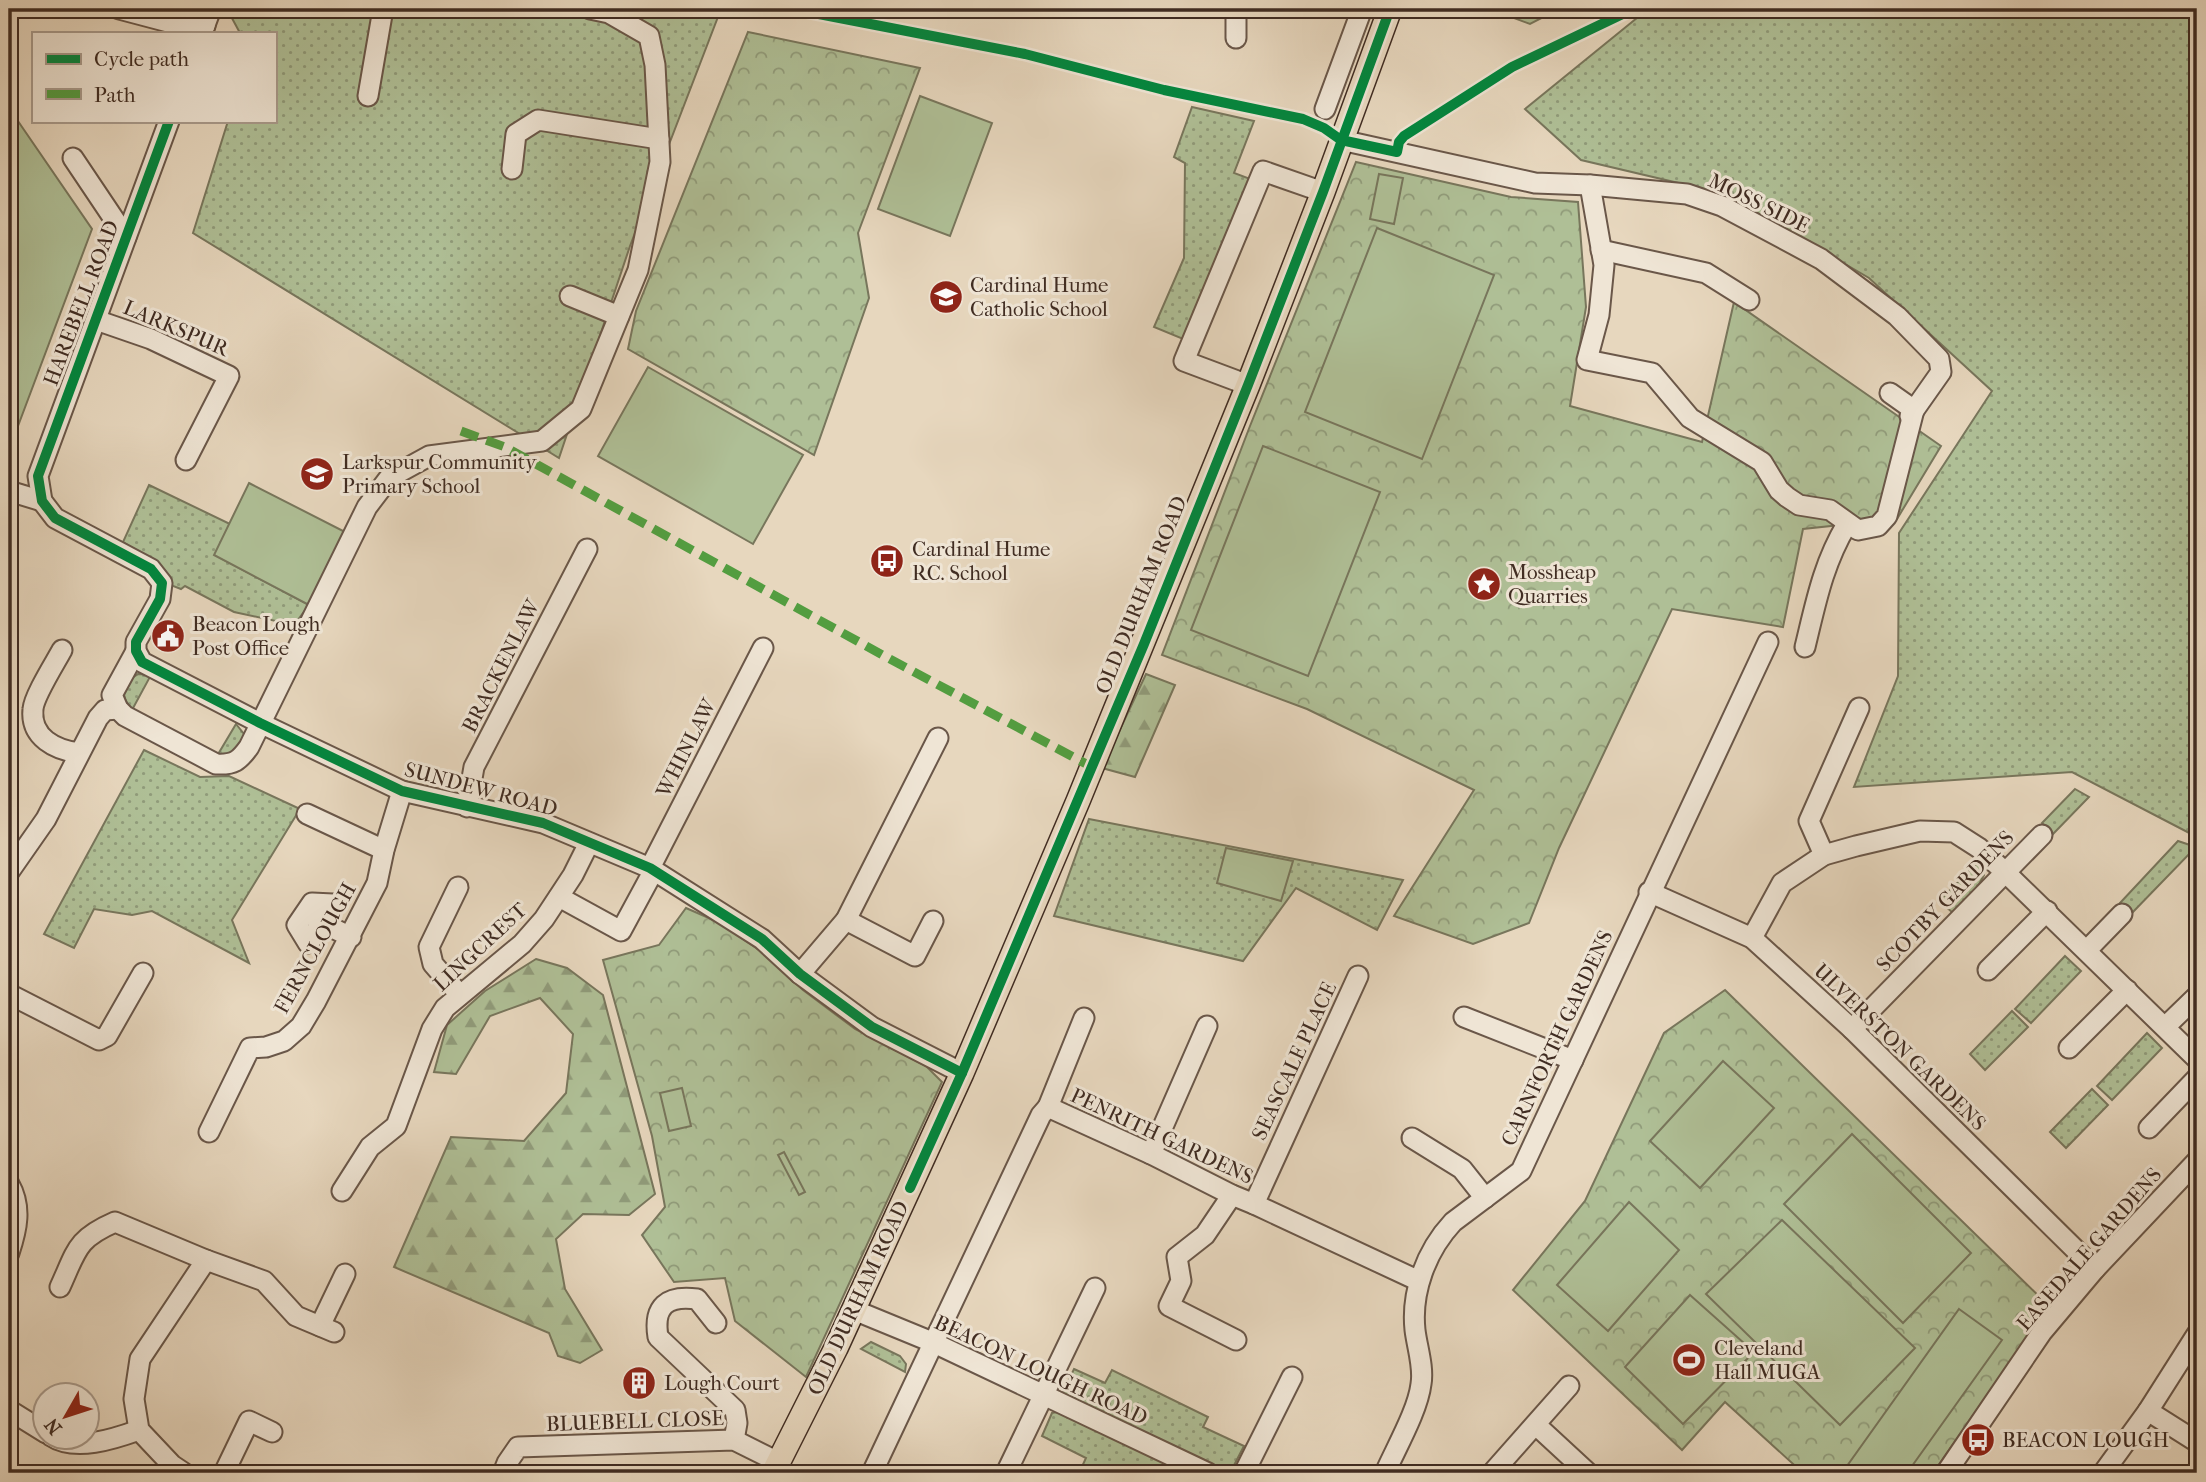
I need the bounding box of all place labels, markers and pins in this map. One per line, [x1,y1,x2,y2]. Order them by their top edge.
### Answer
place label: Cardinal Hume Catholic School [970,273,1108,321]
school or university icon: Cardinal Hume Catholic School [927,278,965,316]
place label: Larkspur Community Primary School [342,450,537,498]
school or university icon: Larkspur Community Primary School [298,455,336,493]
place label: Cardinal Hume RC. School [912,537,1050,585]
bus stop icon: Cardinal Hume RC. School [868,542,906,580]
place label: Mossheap Quarries [1508,560,1596,608]
place icon: Mossheap Quarries [1465,565,1503,603]
place label: Beacon Lough Post Office [192,612,321,660]
public building icon: Beacon Lough Post Office [149,617,187,655]
place label: Cleveland Hall MUGA [1714,1336,1821,1384]
sports icon: Cleveland Hall MUGA [1670,1341,1708,1379]
building icon: Lough Court [620,1364,658,1402]
place label: Lough Court [664,1371,780,1395]
bus stop icon: BEACON LOUGH [1959,1421,1997,1459]
place label: BEACON LOUGH [2002,1428,2169,1452]

